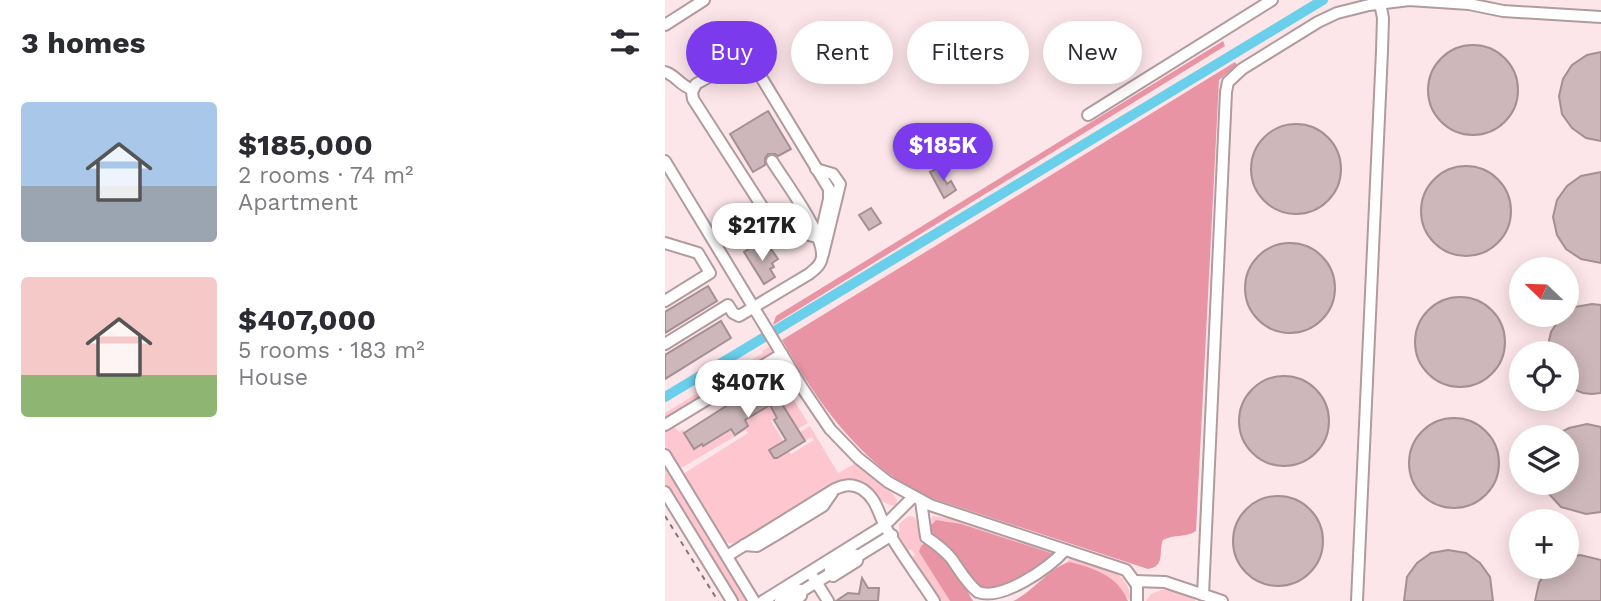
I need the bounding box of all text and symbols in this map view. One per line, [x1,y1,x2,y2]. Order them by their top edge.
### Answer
chip: Buy [686,21,777,84]
chip: Rent [791,21,893,84]
chip: Filters [907,21,1029,84]
chip: New [1043,21,1142,84]
icon: filters [606,23,644,61]
text: 3 homes [21,25,146,60]
pin: $185K [894,124,992,183]
text: $185,000 [238,127,373,162]
icon: home [77,130,161,214]
text: $185K [909,132,977,159]
text: 2 rooms · 74 m² [238,162,413,189]
text: Apartment [238,189,358,216]
pin: $217K [713,204,811,263]
text: $217K [728,212,796,239]
north arrow [1509,257,1579,327]
map controls [1509,257,1579,579]
text: $407,000 [238,302,376,337]
icon: home [77,305,161,389]
text: 5 rooms · 183 m² [238,337,425,364]
button: locate [1509,341,1579,411]
pin: $407K [699,360,797,420]
text: House [238,364,308,391]
text: $407K [711,369,785,396]
button: layers [1509,425,1579,495]
button: + [1509,509,1579,579]

